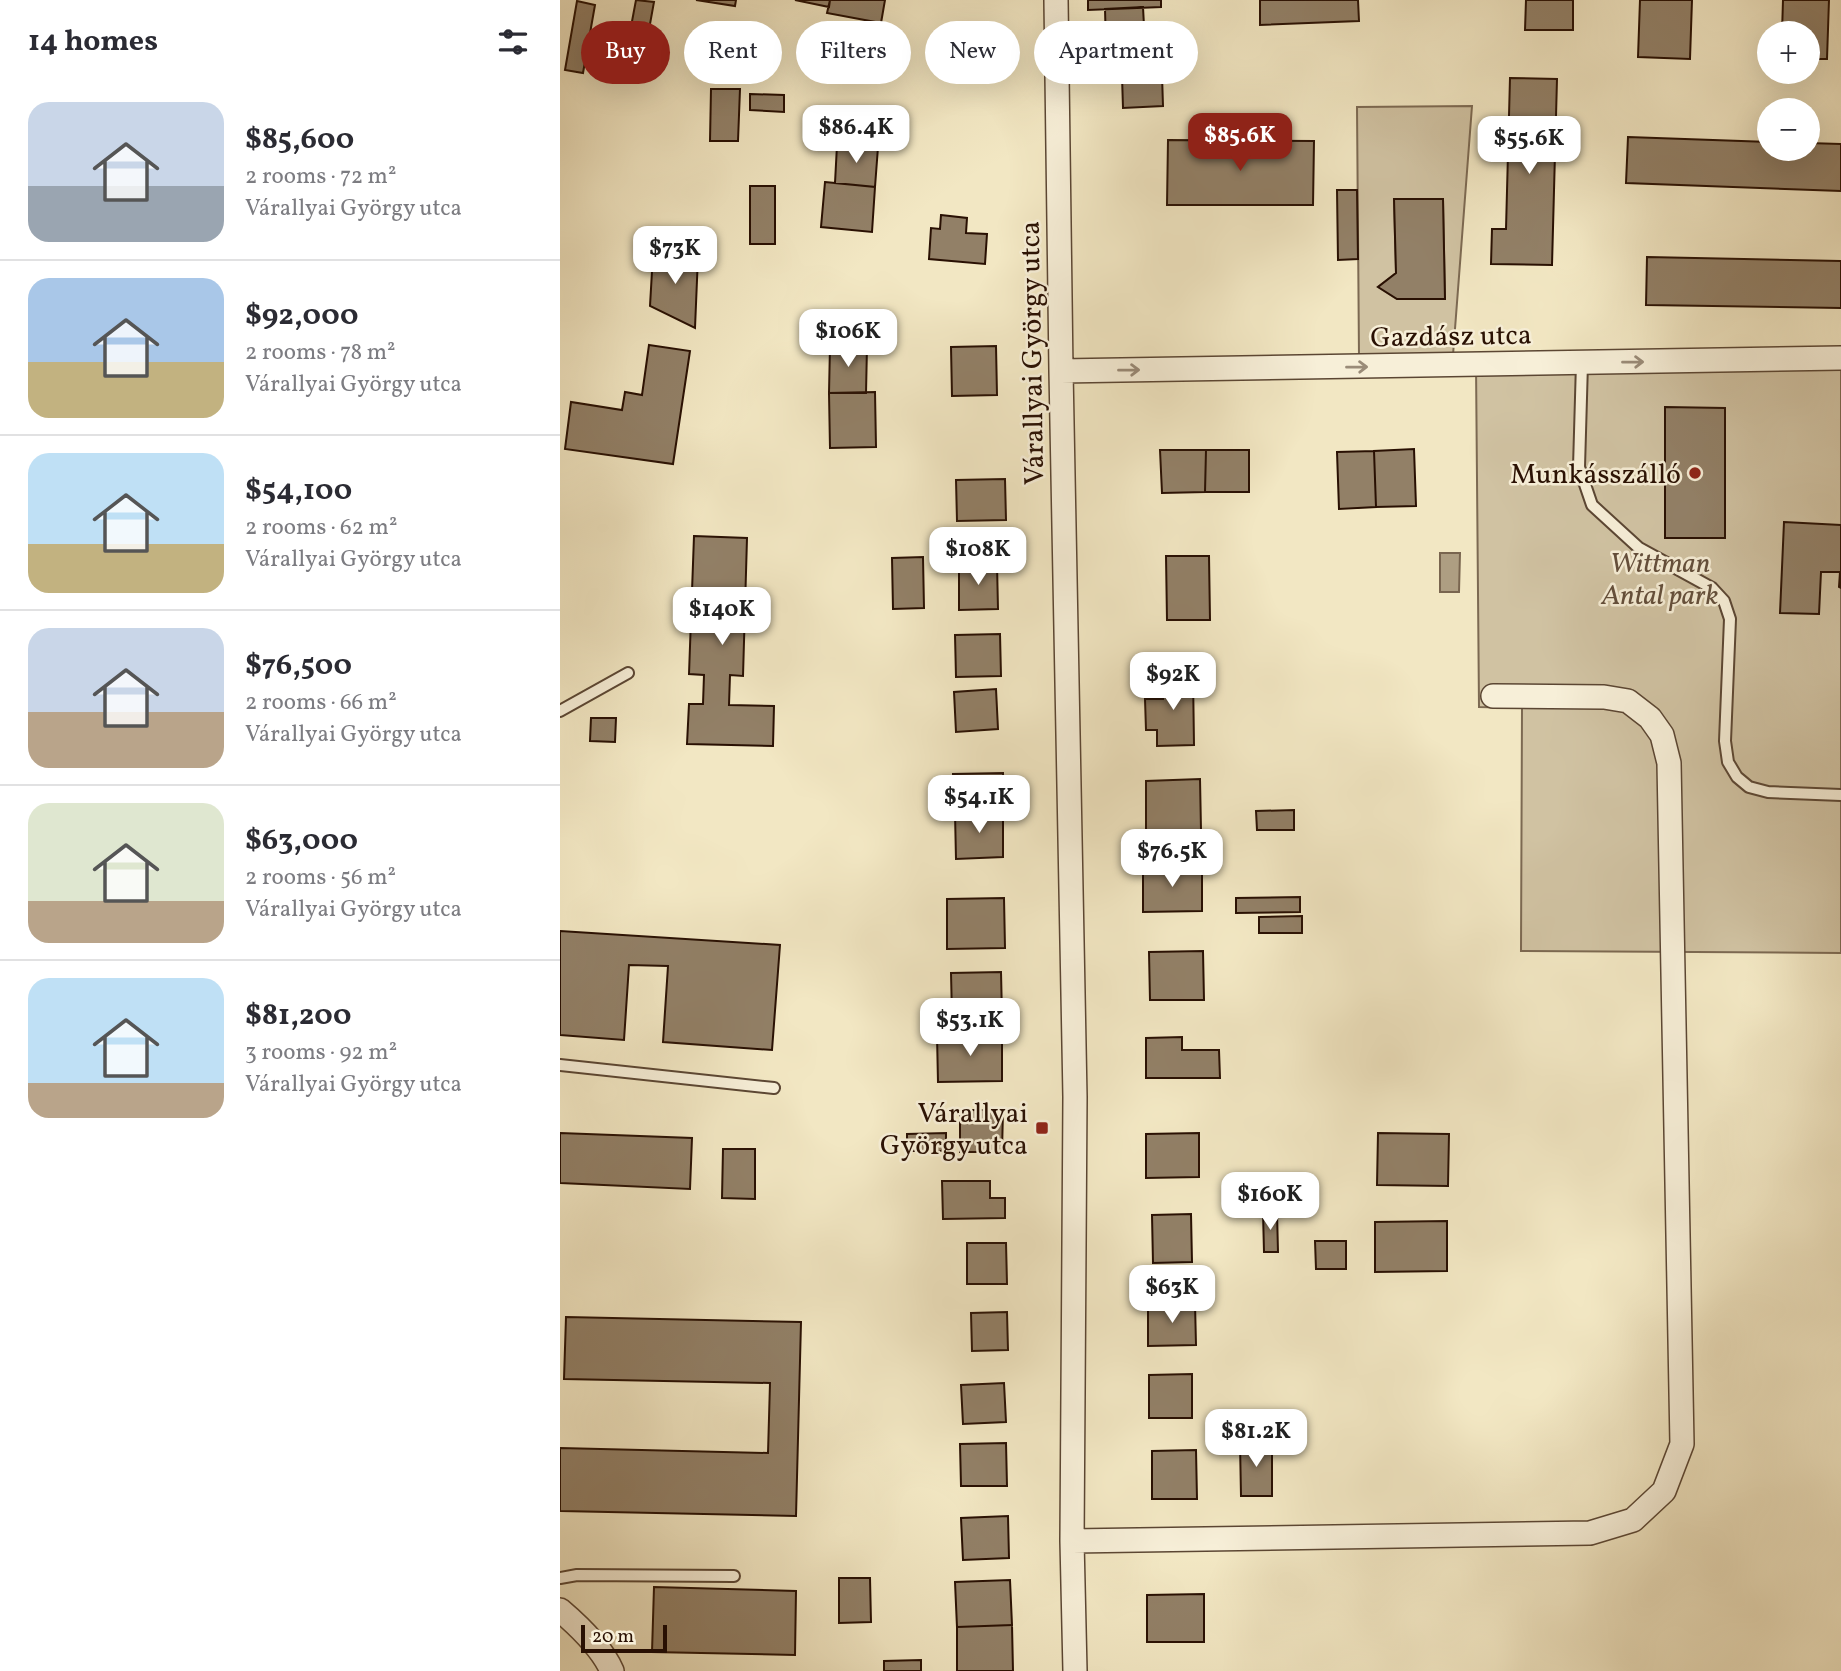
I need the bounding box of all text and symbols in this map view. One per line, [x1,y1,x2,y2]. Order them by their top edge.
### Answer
text: 14 homes [28,21,158,63]
chip: Buy [581,21,670,84]
chip: Rent [684,21,782,84]
chip: Filters [796,21,911,84]
chip: New [925,21,1020,84]
chip: Apartment [1034,21,1198,84]
map controls [1757,21,1820,161]
button: + [1757,21,1820,84]
icon: filters [494,23,532,61]
button: − [1757,98,1820,161]
pin: $86.4K [799,106,913,165]
text: $86.4K [818,112,894,144]
pin: $85.6K [1183,114,1297,173]
pin: $55.6K [1472,116,1586,176]
text: $85,600 [245,119,354,161]
text: $85.6K [1204,120,1276,152]
text: $55.6K [1494,123,1564,155]
icon: home [84,130,168,214]
text: 2 rooms · 72 m² [245,161,396,193]
text: Várallyai György utca [245,193,462,225]
street label: Várallyai György utca [1012,221,1055,485]
pin: $73K [634,226,716,286]
text: $73K [649,233,701,265]
text: $92,000 [245,295,359,337]
icon: home [84,306,168,390]
pin: $106K [799,310,897,369]
text: $106K [815,316,881,348]
street label: Gazdász utca [1370,317,1532,358]
text: 2 rooms · 78 m² [245,337,396,369]
one-way arrow [1621,355,1644,369]
one-way arrow [1345,360,1368,373]
one-way arrow [1118,363,1141,377]
text: Várallyai György utca [245,369,462,401]
place label: Munkásszálló [1510,456,1681,495]
marker: Munkásszálló [1687,465,1703,481]
text: $54,100 [245,470,352,512]
icon: home [84,481,168,565]
text: 2 rooms · 62 m² [245,512,397,544]
pin: $108K [929,528,1027,587]
text: $108K [945,534,1011,566]
text: Várallyai György utca [245,544,462,576]
park label: Wittman Antal park [1601,545,1719,616]
pin: $140K [673,588,771,647]
text: $140K [689,594,755,626]
text: $76,500 [245,645,352,687]
pin: $92K [1132,652,1214,712]
icon: home [84,656,168,740]
text: $92K [1146,659,1200,691]
text: 2 rooms · 66 m² [245,687,397,719]
text: Várallyai György utca [245,719,462,751]
pin: $54.1K [922,776,1036,835]
text: $54.1K [944,782,1014,814]
text: $63,000 [245,820,358,862]
pin: $76.5K [1115,830,1229,889]
icon: home [84,831,168,915]
text: $76.5K [1137,836,1207,868]
text: 2 rooms · 56 m² [245,862,396,894]
text: Várallyai György utca [245,894,462,926]
text: $81,200 [245,995,352,1037]
pin: $53.1K [913,998,1027,1058]
text: $53.1K [936,1005,1004,1037]
icon: home [84,1006,168,1090]
text: 3 rooms · 92 m² [245,1037,397,1069]
text: Várallyai György utca [245,1069,462,1101]
place label: Várallyai György utca [880,1095,1028,1166]
marker: Várallyai György utca [1034,1120,1050,1136]
pin: $160K [1221,1172,1319,1232]
text: $160K [1237,1179,1303,1211]
pin: $63K [1131,1266,1213,1325]
text: $63K [1145,1272,1199,1304]
pin: $81.2K [1199,1410,1313,1469]
text: $81.2K [1221,1416,1291,1448]
scale bar [581,1622,667,1654]
text: 20 m [592,1624,634,1650]

